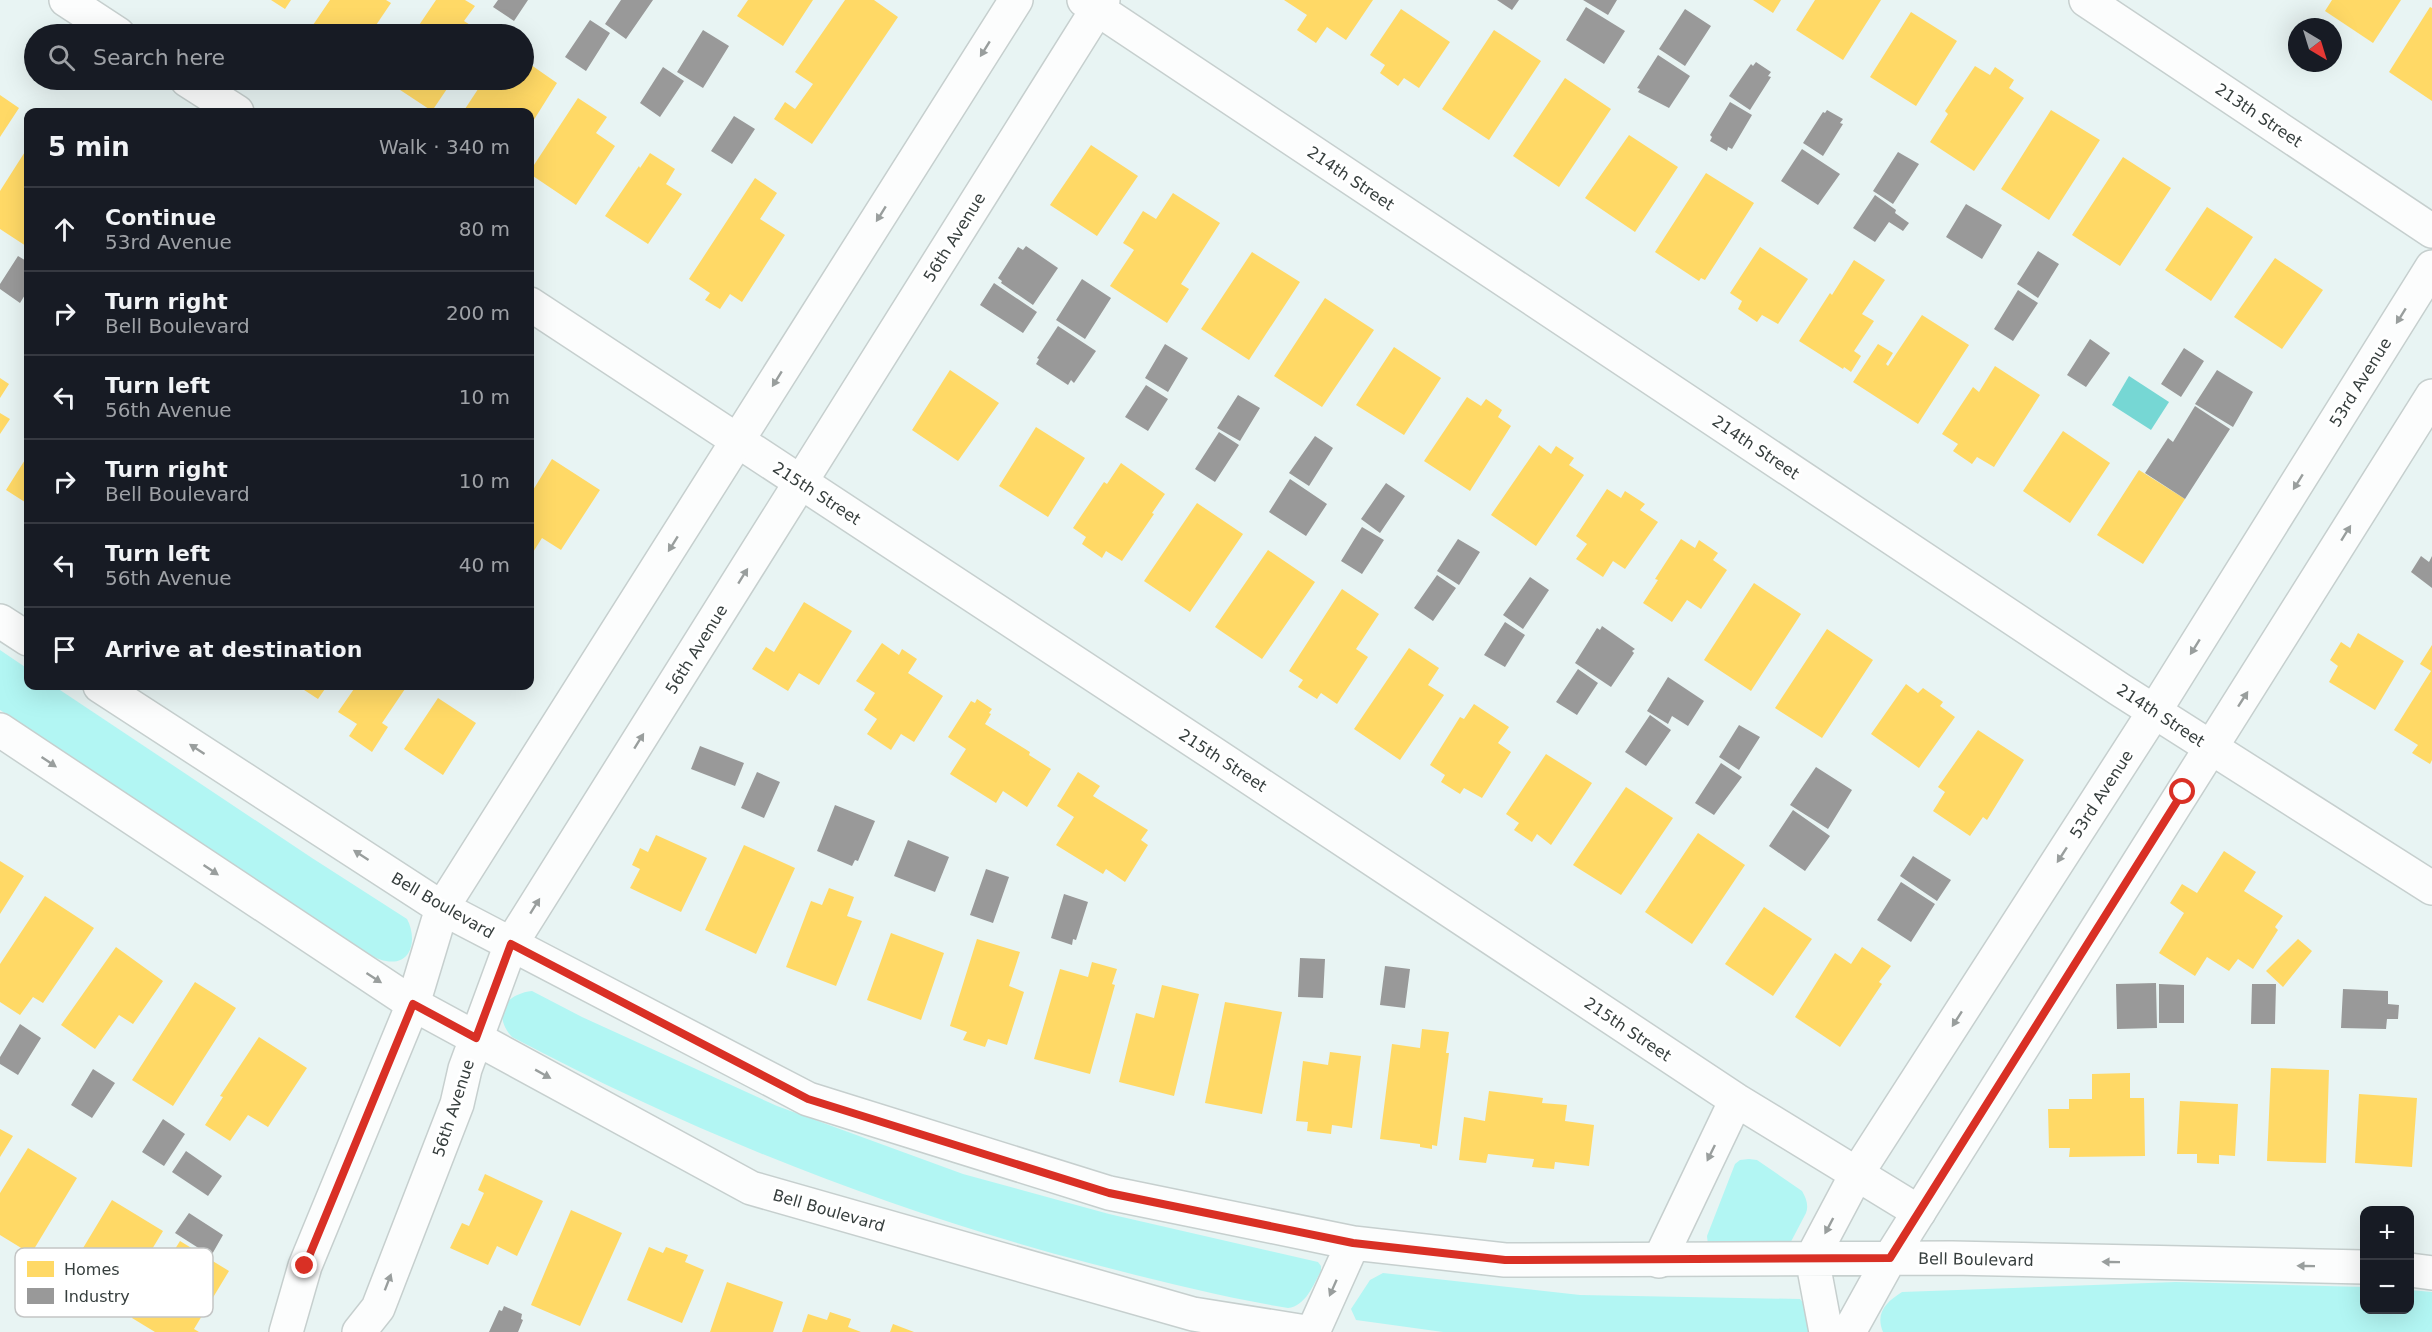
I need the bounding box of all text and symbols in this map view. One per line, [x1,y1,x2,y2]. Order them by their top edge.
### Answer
north arrow [2288,18,2342,72]
search box [24,24,534,90]
icon: search [45,41,78,74]
one-way arrow [980,41,991,58]
text: Search here [93,45,225,70]
street label: 213th Street [2212,79,2306,151]
text: 5 min [48,132,130,162]
text: Walk · 340 m [379,135,510,159]
street label: 214th Street [1304,142,1398,214]
street label: 56th Avenue [920,189,989,285]
text: Continue [105,205,216,230]
one-way arrow [876,206,887,223]
icon: ahead [48,213,81,246]
text: 80 m [459,217,510,241]
text: 53rd Avenue [105,230,232,254]
text: Turn right [105,289,228,314]
icon: right [48,297,81,330]
text: 200 m [446,301,510,325]
one-way arrow [2396,308,2407,324]
text: Bell Boulevard [105,314,250,338]
street label: 53rd Avenue [2326,334,2395,430]
one-way arrow [772,371,783,387]
text: Turn left [105,373,210,398]
icon: left [48,381,81,414]
text: 10 m [459,385,510,409]
text: 56th Avenue [105,398,232,422]
street label: 214th Street [1709,411,1803,483]
text: Turn right [105,457,228,482]
street label: 215th Street [769,458,864,529]
icon: right [48,465,81,498]
text: 10 m [459,469,510,493]
one-way arrow [2292,474,2303,490]
text: Bell Boulevard [105,482,250,506]
one-way arrow [2340,525,2351,541]
one-way arrow [668,536,679,552]
text: Turn left [105,541,210,566]
icon: left [48,549,81,582]
text: 40 m [459,553,510,577]
text: 56th Avenue [105,566,232,590]
one-way arrow [737,567,748,584]
street label: 56th Avenue [662,601,731,697]
icon: arrive [48,633,81,666]
text: Arrive at destination [105,637,362,662]
one-way arrow [2189,639,2200,655]
street label: 214th Street [2113,680,2208,751]
one-way arrow [2237,690,2248,707]
street label: 215th Street [1175,725,1270,796]
one-way arrow [633,733,644,749]
one-way arrow [189,743,205,754]
street label: 53rd Avenue [2066,747,2137,842]
one-way arrow [41,756,57,767]
route start [2169,778,2195,804]
one-way arrow [2057,847,2068,863]
one-way arrow [353,849,369,861]
one-way arrow [203,864,219,876]
street label: Bell Boulevard [388,868,498,943]
one-way arrow [530,898,541,914]
one-way arrow [366,972,382,983]
street label: 215th Street [1581,993,1675,1065]
one-way arrow [1951,1011,1962,1027]
street label: 56th Avenue [429,1057,478,1159]
one-way arrow [535,1069,552,1079]
one-way arrow [1706,1145,1715,1162]
street label: Bell Boulevard [771,1185,887,1236]
map controls [2360,1206,2414,1314]
button: + [2360,1206,2414,1260]
one-way arrow [1824,1218,1834,1235]
legend [15,1248,213,1317]
street label: Bell Boulevard [1918,1249,2034,1270]
route end [291,1252,317,1278]
one-way arrow [2102,1257,2121,1267]
text: Homes [64,1260,120,1279]
button: − [2360,1260,2414,1314]
one-way arrow [2297,1261,2316,1271]
one-way arrow [384,1273,393,1291]
one-way arrow [1328,1279,1337,1296]
text: Industry [64,1287,130,1306]

